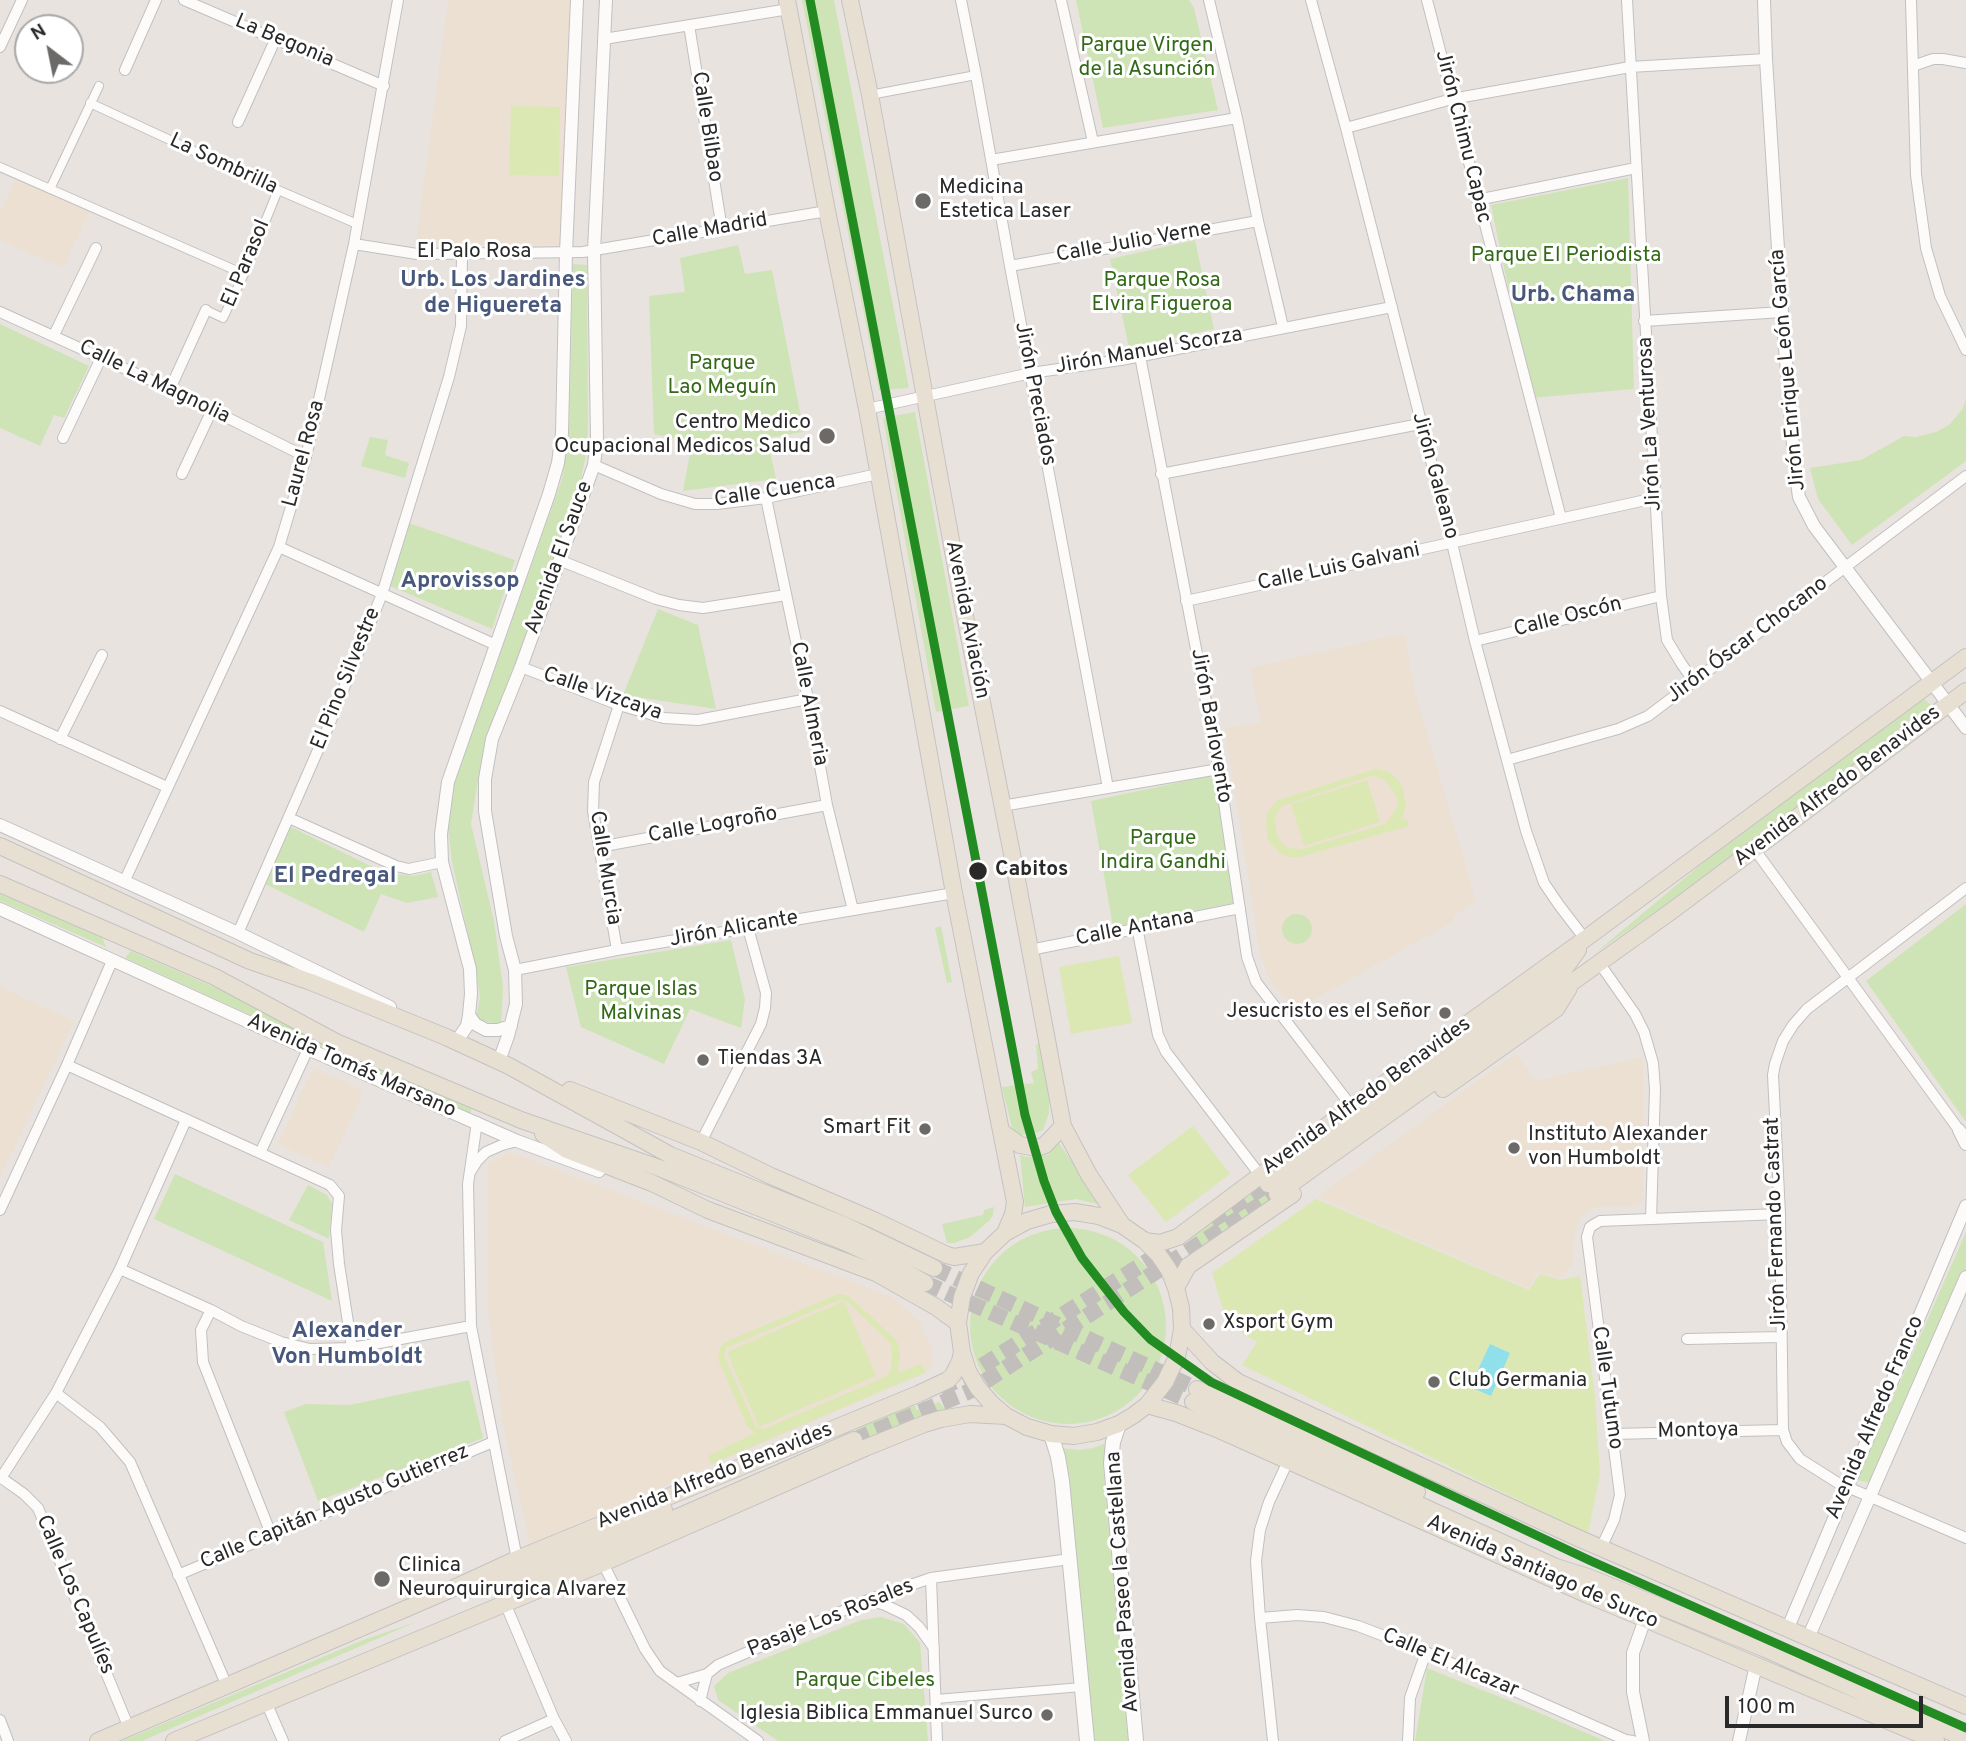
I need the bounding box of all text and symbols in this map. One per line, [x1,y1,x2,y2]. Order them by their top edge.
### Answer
street label: La Begonia [231,10,337,74]
north arrow [14,14,84,84]
text: N [27,19,51,47]
park label: Parque Virgen de la Asunción [1079,34,1215,84]
street label: Jirón Chimu Capac [1428,48,1496,226]
street label: Calle Bilbao [685,70,727,184]
street label: La Sombrilla [165,129,281,201]
place label: Medicina Estetica Laser [939,176,1071,226]
marker: Medicina Estetica Laser [913,191,933,211]
street label: Calle Madrid [650,208,770,254]
street label: El Parasol [217,216,277,312]
street label: Calle Julio Verne [1054,217,1214,269]
street label: El Palo Rosa [417,240,531,266]
park label: Parque El Periodista [1471,244,1661,270]
street label: Jirón Enrique León García [1766,248,1812,492]
district label: Urb. Los Jardines de Higuereta [400,267,586,321]
park label: Parque Rosa Elvira Figueroa [1092,269,1232,319]
district label: Urb. Chama [1511,282,1635,310]
street label: Jirón Preciados [1008,320,1060,468]
street label: Jirón Manuel Scorza [1053,323,1245,381]
street label: Calle La Magnolia [74,336,234,430]
street label: Jirón La Venturosa [1634,336,1668,512]
park label: Parque Lao Meguín [667,352,777,402]
street label: Laurel Rosa [279,398,331,510]
street label: Jirón Galeano [1405,410,1463,542]
place label: Centro Medico Ocupacional Medicos Salud [554,411,811,461]
marker: Centro Medico Ocupacional Medicos Salud [817,426,837,446]
street label: Calle Cuenca [713,470,837,514]
street label: Avenida El Sauce [521,478,599,638]
street label: Calle Luis Galvani [1256,538,1422,598]
street label: Avenida Aviación [938,539,994,701]
district label: Aprovissop [400,568,520,596]
street label: Jirón Óscar Chocano [1662,572,1834,710]
street label: Calle Oscón [1511,592,1625,644]
street label: El Pino Silvestre [307,604,387,754]
street label: Calle Almeria [784,640,832,768]
street label: Jirón Barlovento [1184,647,1236,805]
street label: Calle Vizcaya [539,663,665,727]
street label: Avenida Alfredo Benavides [1730,701,1946,873]
street label: Calle Logroño [646,802,780,850]
street label: Calle Murcia [583,809,625,927]
park label: Parque Indira Gandhi [1100,827,1226,877]
place label: Cabitos [995,858,1068,884]
marker: Cabitos [967,860,989,882]
district label: El Pedregal [274,863,396,891]
street label: Calle Antana [1074,905,1196,953]
street label: Jirón Alicante [668,906,800,954]
park label: Parque Islas Malvinas [584,978,698,1028]
place label: Jesucristo es el Señor [1226,1000,1431,1026]
marker: Jesucristo es el Señor [1437,1005,1453,1021]
street label: Avenida Tomás Marsano [243,1009,459,1125]
street label: Avenida Alfredo Benavides [1258,1013,1476,1181]
place label: Tiendas 3A [717,1047,823,1073]
marker: Tiendas 3A [695,1052,711,1068]
place label: Smart Fit [823,1116,911,1142]
street label: Jirón Fernando Castrat [1761,1117,1793,1331]
marker: Smart Fit [917,1121,933,1137]
place label: Instituto Alexander von Humboldt [1528,1123,1708,1173]
marker: Instituto Alexander von Humboldt [1506,1140,1522,1156]
place label: Xsport Gym [1223,1311,1334,1337]
street label: Avenida Alfredo Franco [1822,1312,1930,1524]
marker: Xsport Gym [1201,1316,1217,1332]
district label: Alexander Von Humboldt [271,1318,423,1372]
street label: Calle Tutumo [1585,1325,1627,1451]
place label: Club Germania [1448,1369,1587,1395]
marker: Club Germania [1426,1374,1442,1390]
street label: Avenida Alfredo Benavides [593,1418,837,1536]
street label: Montoya [1657,1419,1739,1445]
street label: Calle Capitán Agusto Gutierrez [197,1440,473,1576]
street label: Avenida Paseo la Castellana [1102,1450,1146,1714]
street label: Avenida Santiago de Surco [1422,1510,1662,1636]
street label: Calle Los Capulíes [29,1512,119,1678]
place label: Clinica Neuroquirurgica Alvarez [398,1554,627,1604]
marker: Clinica Neuroquirurgica Alvarez [372,1569,392,1589]
street label: Pasaje Los Rosales [744,1574,918,1664]
street label: Calle El Alcazar [1378,1624,1522,1704]
park label: Parque Cibeles [795,1669,935,1695]
scale bar [1728,1682,1926,1726]
text: 100 m [1738,1694,1795,1721]
place label: Iglesia Biblica Emmanuel Surco [740,1702,1033,1728]
marker: Iglesia Biblica Emmanuel Surco [1039,1707,1055,1723]

